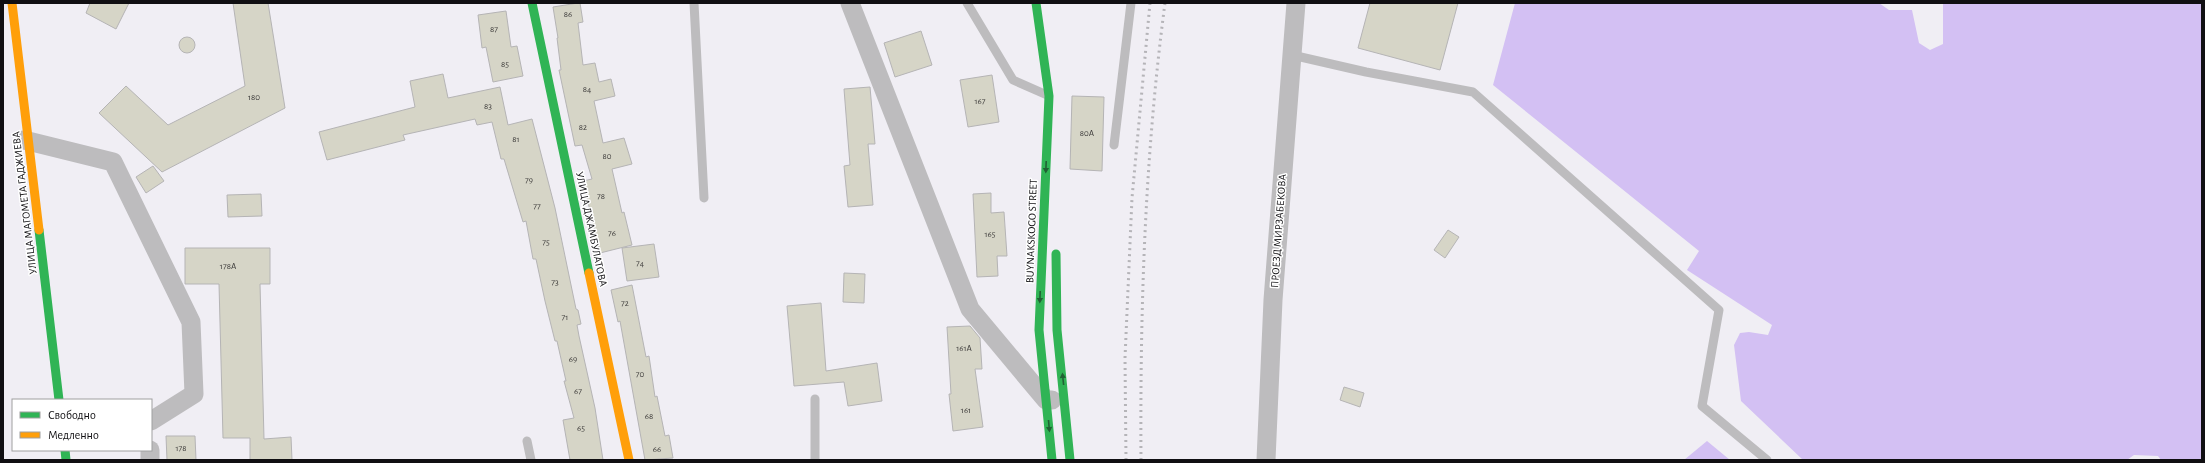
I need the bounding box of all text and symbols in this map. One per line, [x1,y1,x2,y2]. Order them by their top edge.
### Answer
house number: 86 [564,10,572,19]
house number: 87 [490,25,498,34]
house number: 85 [501,60,509,69]
house number: 84 [583,85,592,94]
house number: 180 [248,93,260,102]
house number: 167 [974,97,986,106]
house number: 83 [484,102,492,111]
house number: 82 [579,123,587,132]
house number: 80А [1080,129,1095,138]
street label: УЛИЦА МАГОМЕТА ГАДЖИЕВА [10,130,39,275]
house number: 81 [512,135,520,144]
house number: 80 [602,152,612,161]
one-way arrow [1043,161,1049,174]
street label: УЛИЦА ДЖАМБУЛАТОВА [574,171,609,288]
street label: ПРОЕЗД МИРЗАБЕКОВА [1269,173,1288,288]
house number: 79 [525,176,533,185]
street label: BUYNAKSKOGO STREET [1024,178,1039,283]
house number: 78 [597,192,605,201]
house number: 77 [533,202,541,211]
house number: 76 [608,229,616,238]
house number: 165 [984,230,996,239]
house number: 75 [542,238,550,247]
house number: 74 [636,259,645,268]
house number: 178А [220,262,237,271]
house number: 73 [551,278,559,287]
one-way arrow [1037,291,1044,303]
house number: 72 [621,299,629,308]
house number: 71 [562,313,568,322]
house number: 161А [956,344,973,353]
house number: 69 [569,355,577,364]
house number: 70 [636,370,644,379]
one-way arrow [1059,373,1066,385]
house number: 67 [574,387,582,396]
legend [12,399,152,451]
house number: 161 [961,406,971,415]
text: Свободно [48,409,96,421]
house number: 68 [645,412,653,421]
one-way arrow [1045,420,1052,432]
house number: 65 [577,424,585,433]
text: Медленно [48,429,99,441]
house number: 178 [175,444,187,453]
house number: 66 [653,445,661,454]

